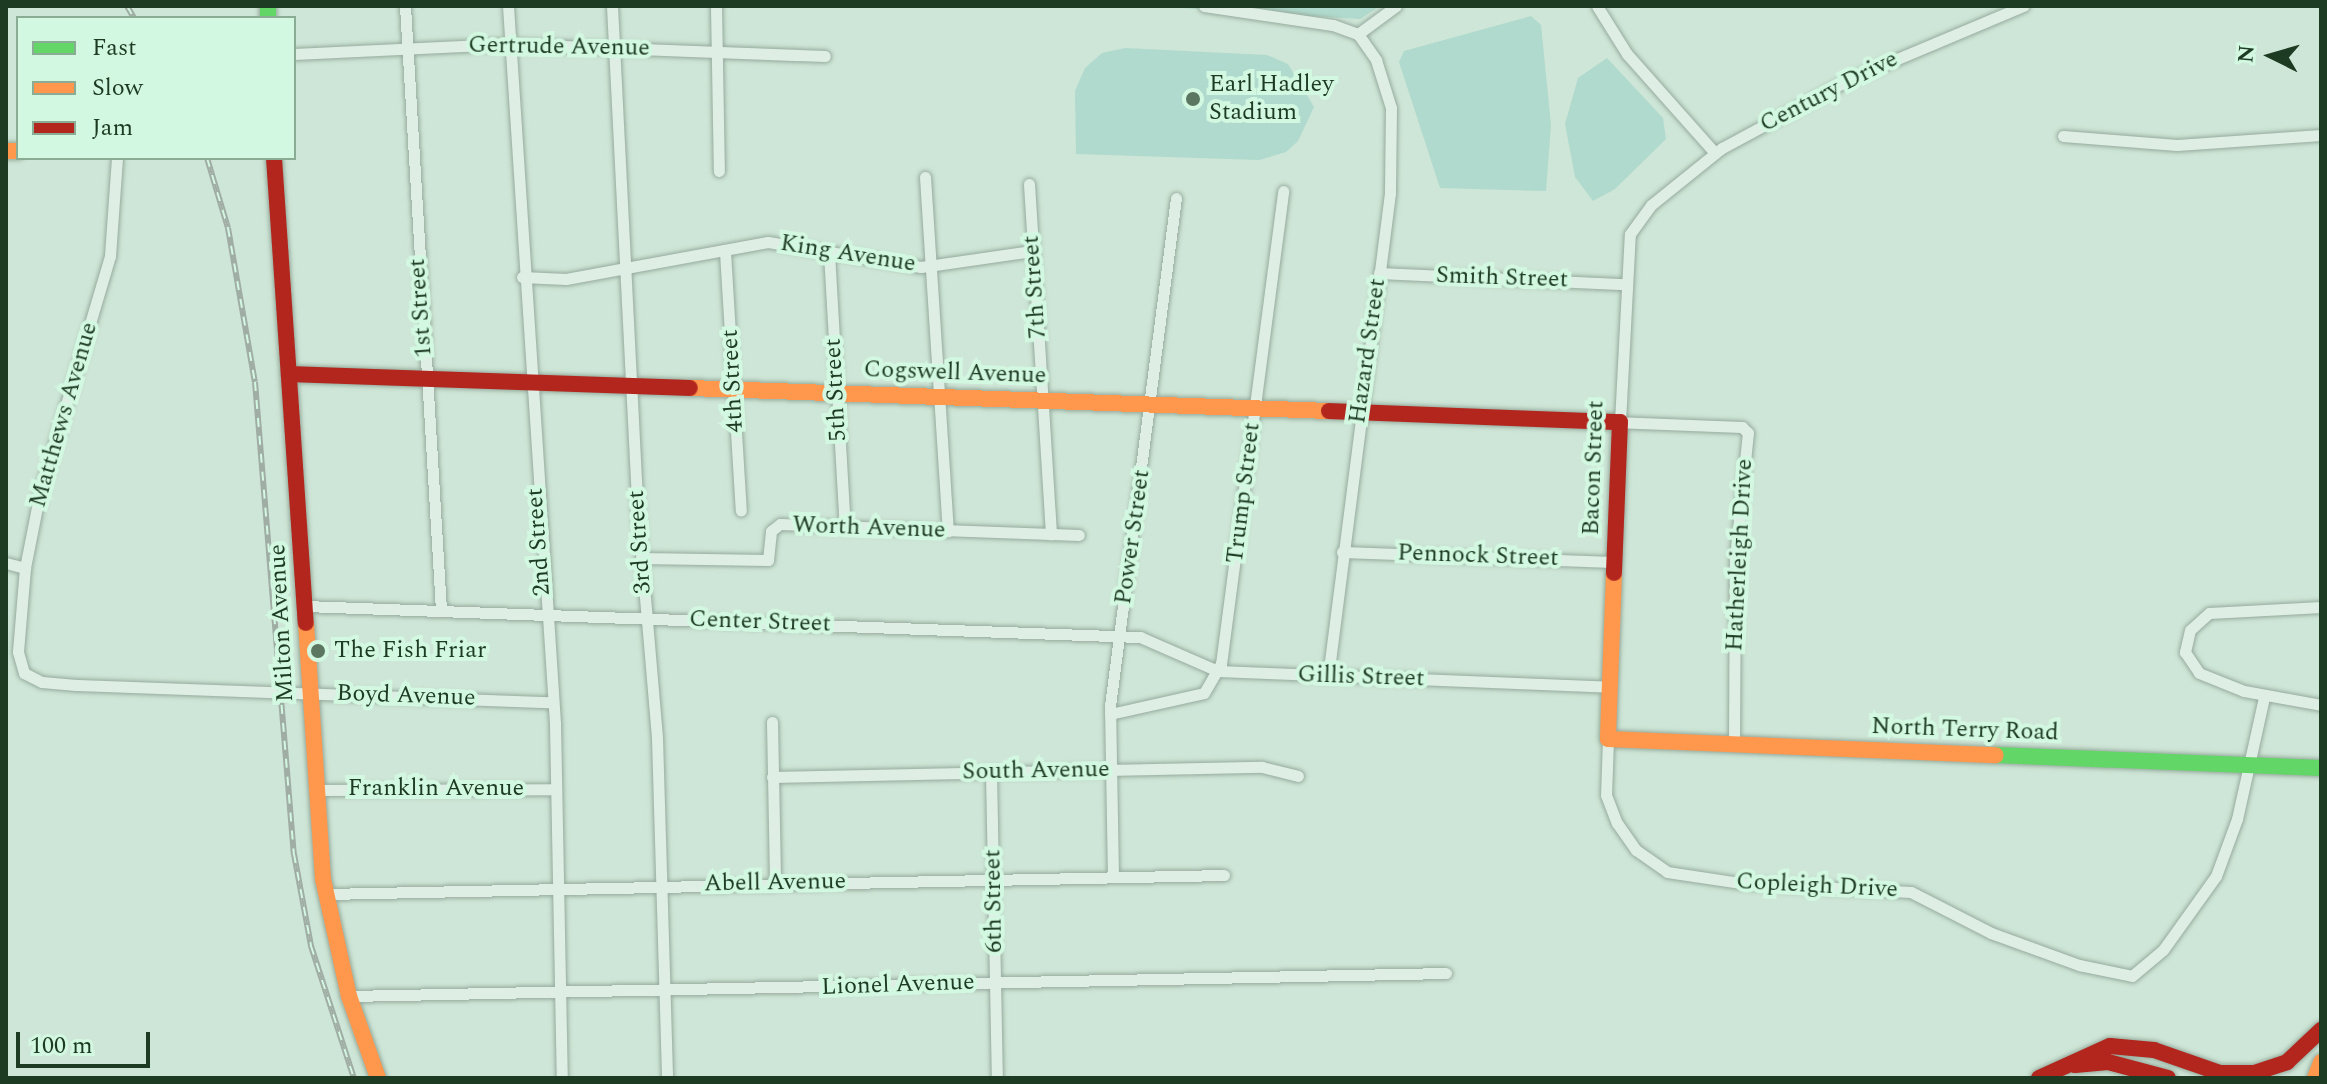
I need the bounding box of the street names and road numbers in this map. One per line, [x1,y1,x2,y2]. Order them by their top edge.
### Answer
street label: Gertrude Avenue [468,31,650,63]
street label: Century Drive [1755,45,1903,139]
street label: King Avenue [778,229,918,279]
street label: 7th Street [1017,234,1053,340]
street label: 1st Street [403,257,439,359]
street label: Smith Street [1435,261,1569,295]
street label: Hazard Street [1344,277,1392,425]
street label: Matthews Avenue [24,319,104,511]
street label: 4th Street [716,329,750,433]
street label: 5th Street [819,338,853,442]
street label: Cogswell Avenue [863,355,1047,391]
street label: Bacon Street [1577,400,1611,536]
street label: Trump Street [1221,421,1267,565]
street label: Hatherleigh Drive [1721,458,1759,652]
street label: Power Street [1109,468,1157,606]
street label: 2nd Street [521,487,557,597]
street label: 3rd Street [622,489,658,595]
street label: Worth Avenue [792,511,946,545]
street label: Pennock Street [1397,539,1559,573]
street label: Milton Avenue [263,543,301,703]
street label: Center Street [689,605,831,639]
street label: Gillis Street [1297,660,1425,694]
street label: Boyd Avenue [336,679,476,713]
street label: North Terry Road [1871,712,2059,748]
street label: South Avenue [962,755,1110,787]
street label: Franklin Avenue [348,775,524,803]
street label: 6th Street [979,849,1009,953]
street label: Abell Avenue [704,867,846,899]
street label: Copleigh Drive [1735,867,1899,905]
street label: Lionel Avenue [821,968,975,1002]

